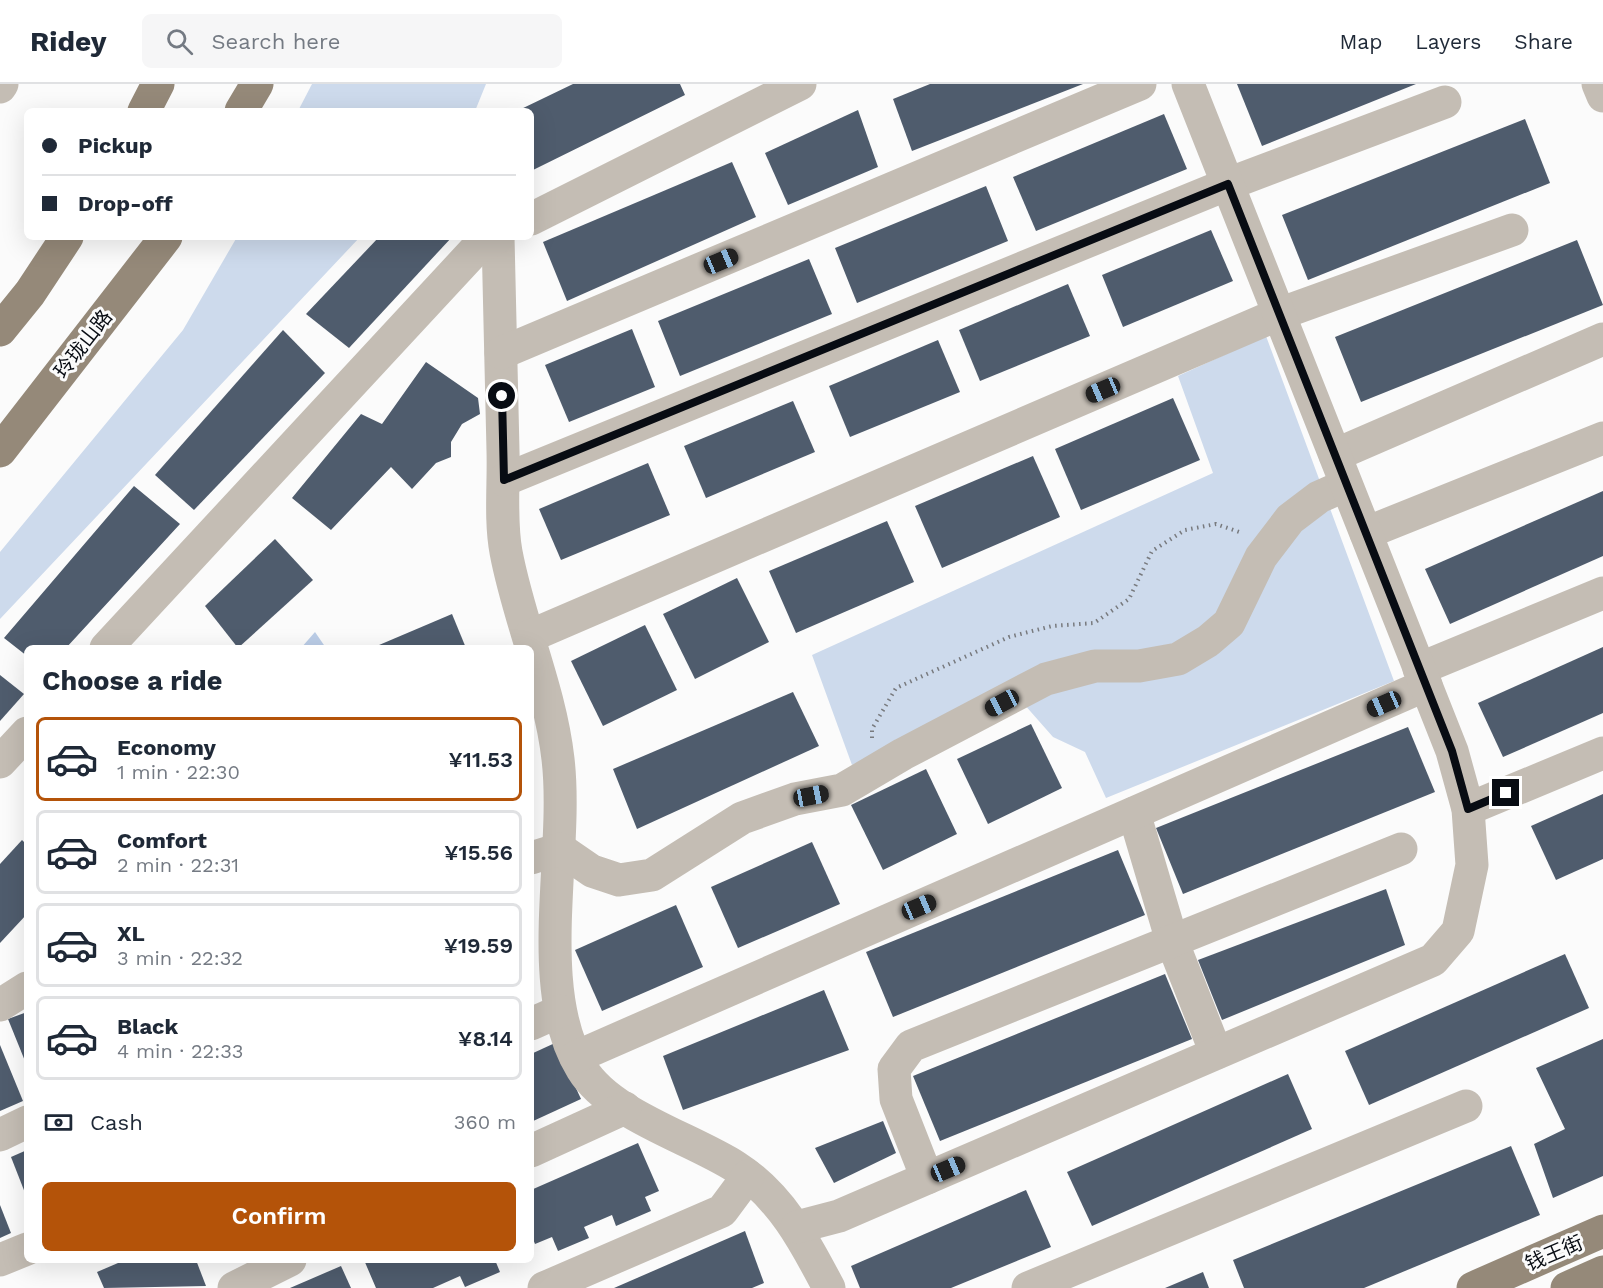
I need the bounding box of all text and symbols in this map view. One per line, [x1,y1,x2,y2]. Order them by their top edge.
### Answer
search box [142,14,562,68]
text: Ridey [30,25,106,58]
icon: search [163,25,196,58]
text: Search here [211,29,340,54]
text: Map [1339,29,1382,54]
text: Layers [1415,29,1481,54]
text: Share [1514,29,1573,54]
text: Pickup [78,133,153,158]
text: Drop-off [78,191,173,216]
car [701,246,741,276]
street label: 玲珑山路 [49,305,117,383]
car [1083,375,1123,405]
route start [488,382,515,409]
text: Choose a ride [42,665,222,697]
car [982,687,1022,719]
car [1364,688,1404,720]
icon: car [45,732,99,786]
text: Economy [117,735,216,760]
text: ¥11.53 [448,747,513,772]
text: 1 min · 22:30 [117,760,240,784]
route end [1492,779,1519,806]
car [792,784,830,808]
icon: car [45,825,99,879]
text: Comfort [117,828,207,853]
text: ¥15.56 [444,840,513,865]
text: 2 min · 22:31 [117,853,239,877]
car [899,892,939,922]
icon: car [45,918,99,972]
text: XL [117,921,145,946]
text: ¥19.59 [444,933,513,958]
text: 3 min · 22:32 [117,946,243,970]
icon: car [45,1011,99,1065]
text: Black [117,1014,178,1039]
text: ¥8.14 [458,1026,513,1051]
text: 4 min · 22:33 [117,1039,244,1063]
icon: cash [42,1106,75,1139]
text: Cash [90,1110,143,1135]
text: 360 m [454,1110,516,1134]
car [928,1154,968,1184]
button: Confirm [42,1182,516,1251]
street label: 钱王街 [1522,1230,1586,1276]

